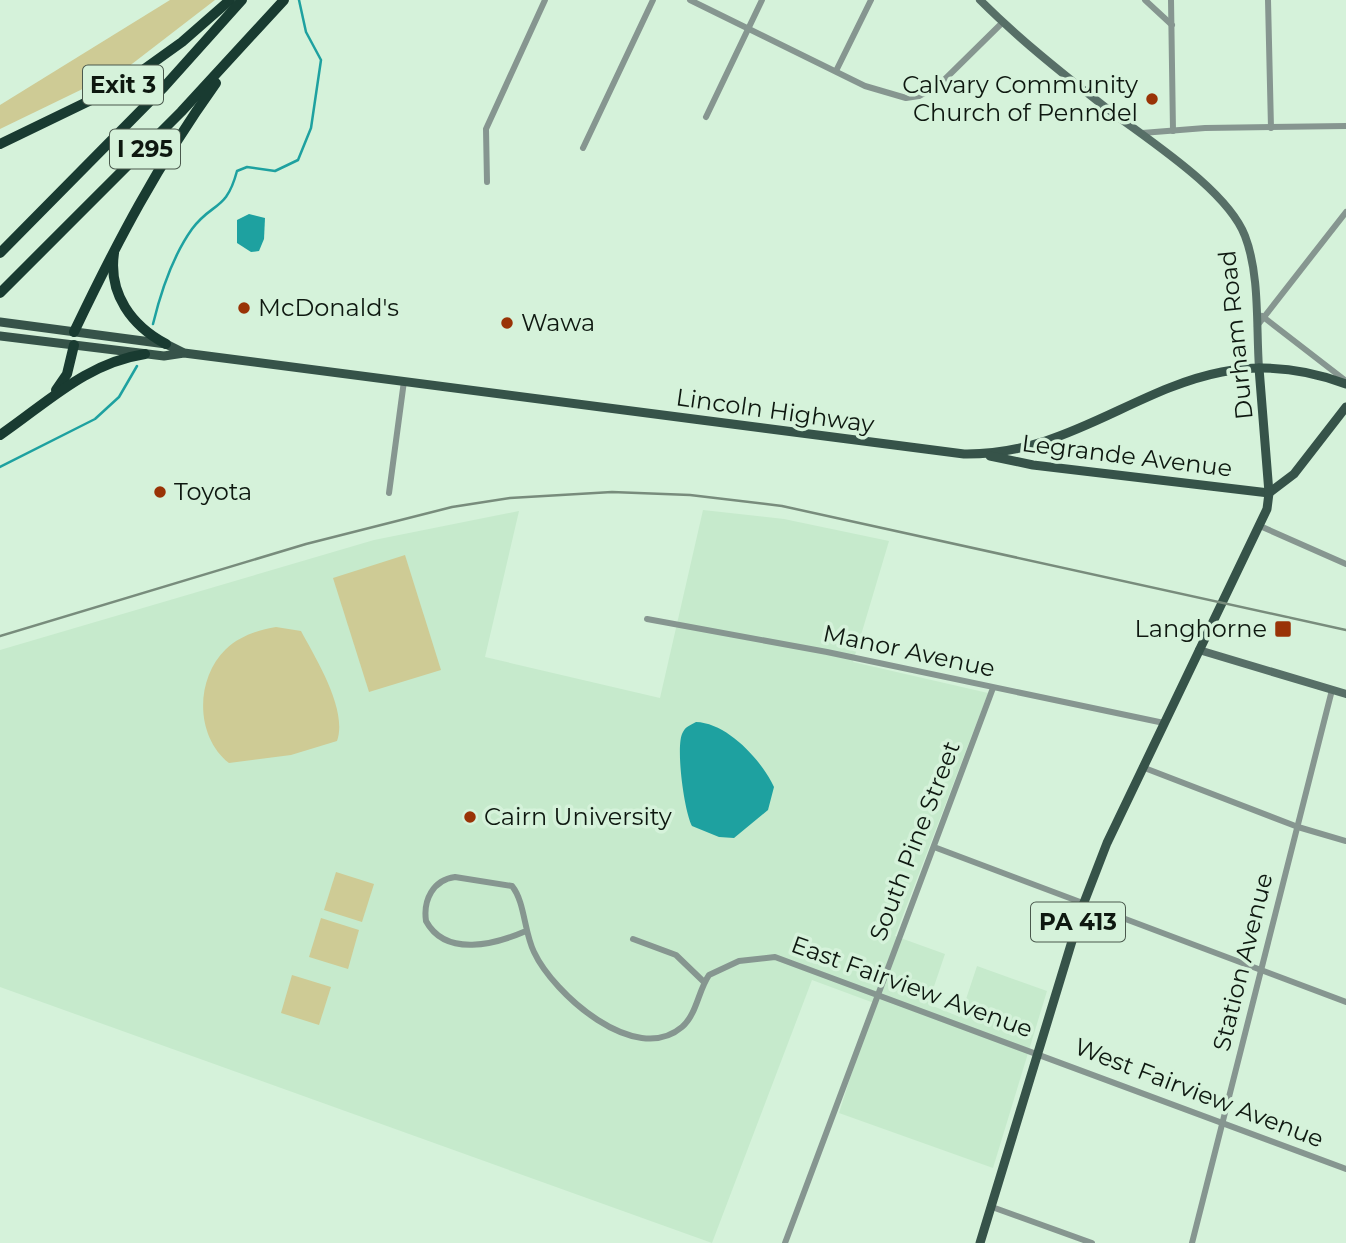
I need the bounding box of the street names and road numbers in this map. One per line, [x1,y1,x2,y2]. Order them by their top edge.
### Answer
road number: Exit 3 [83,66,163,104]
road number: I 295 [110,130,180,168]
street label: Durham Road [1212,249,1259,421]
street label: Lincoln Highway [674,382,876,439]
street label: Legrande Avenue [1020,428,1234,483]
street label: Manor Avenue [821,618,998,683]
street label: South Pine Street [863,737,966,945]
street label: Station Avenue [1206,870,1279,1054]
road number: PA 413 [1031,903,1125,942]
street label: East Fairview Avenue [788,929,1037,1044]
street label: West Fairview Avenue [1070,1032,1328,1153]

